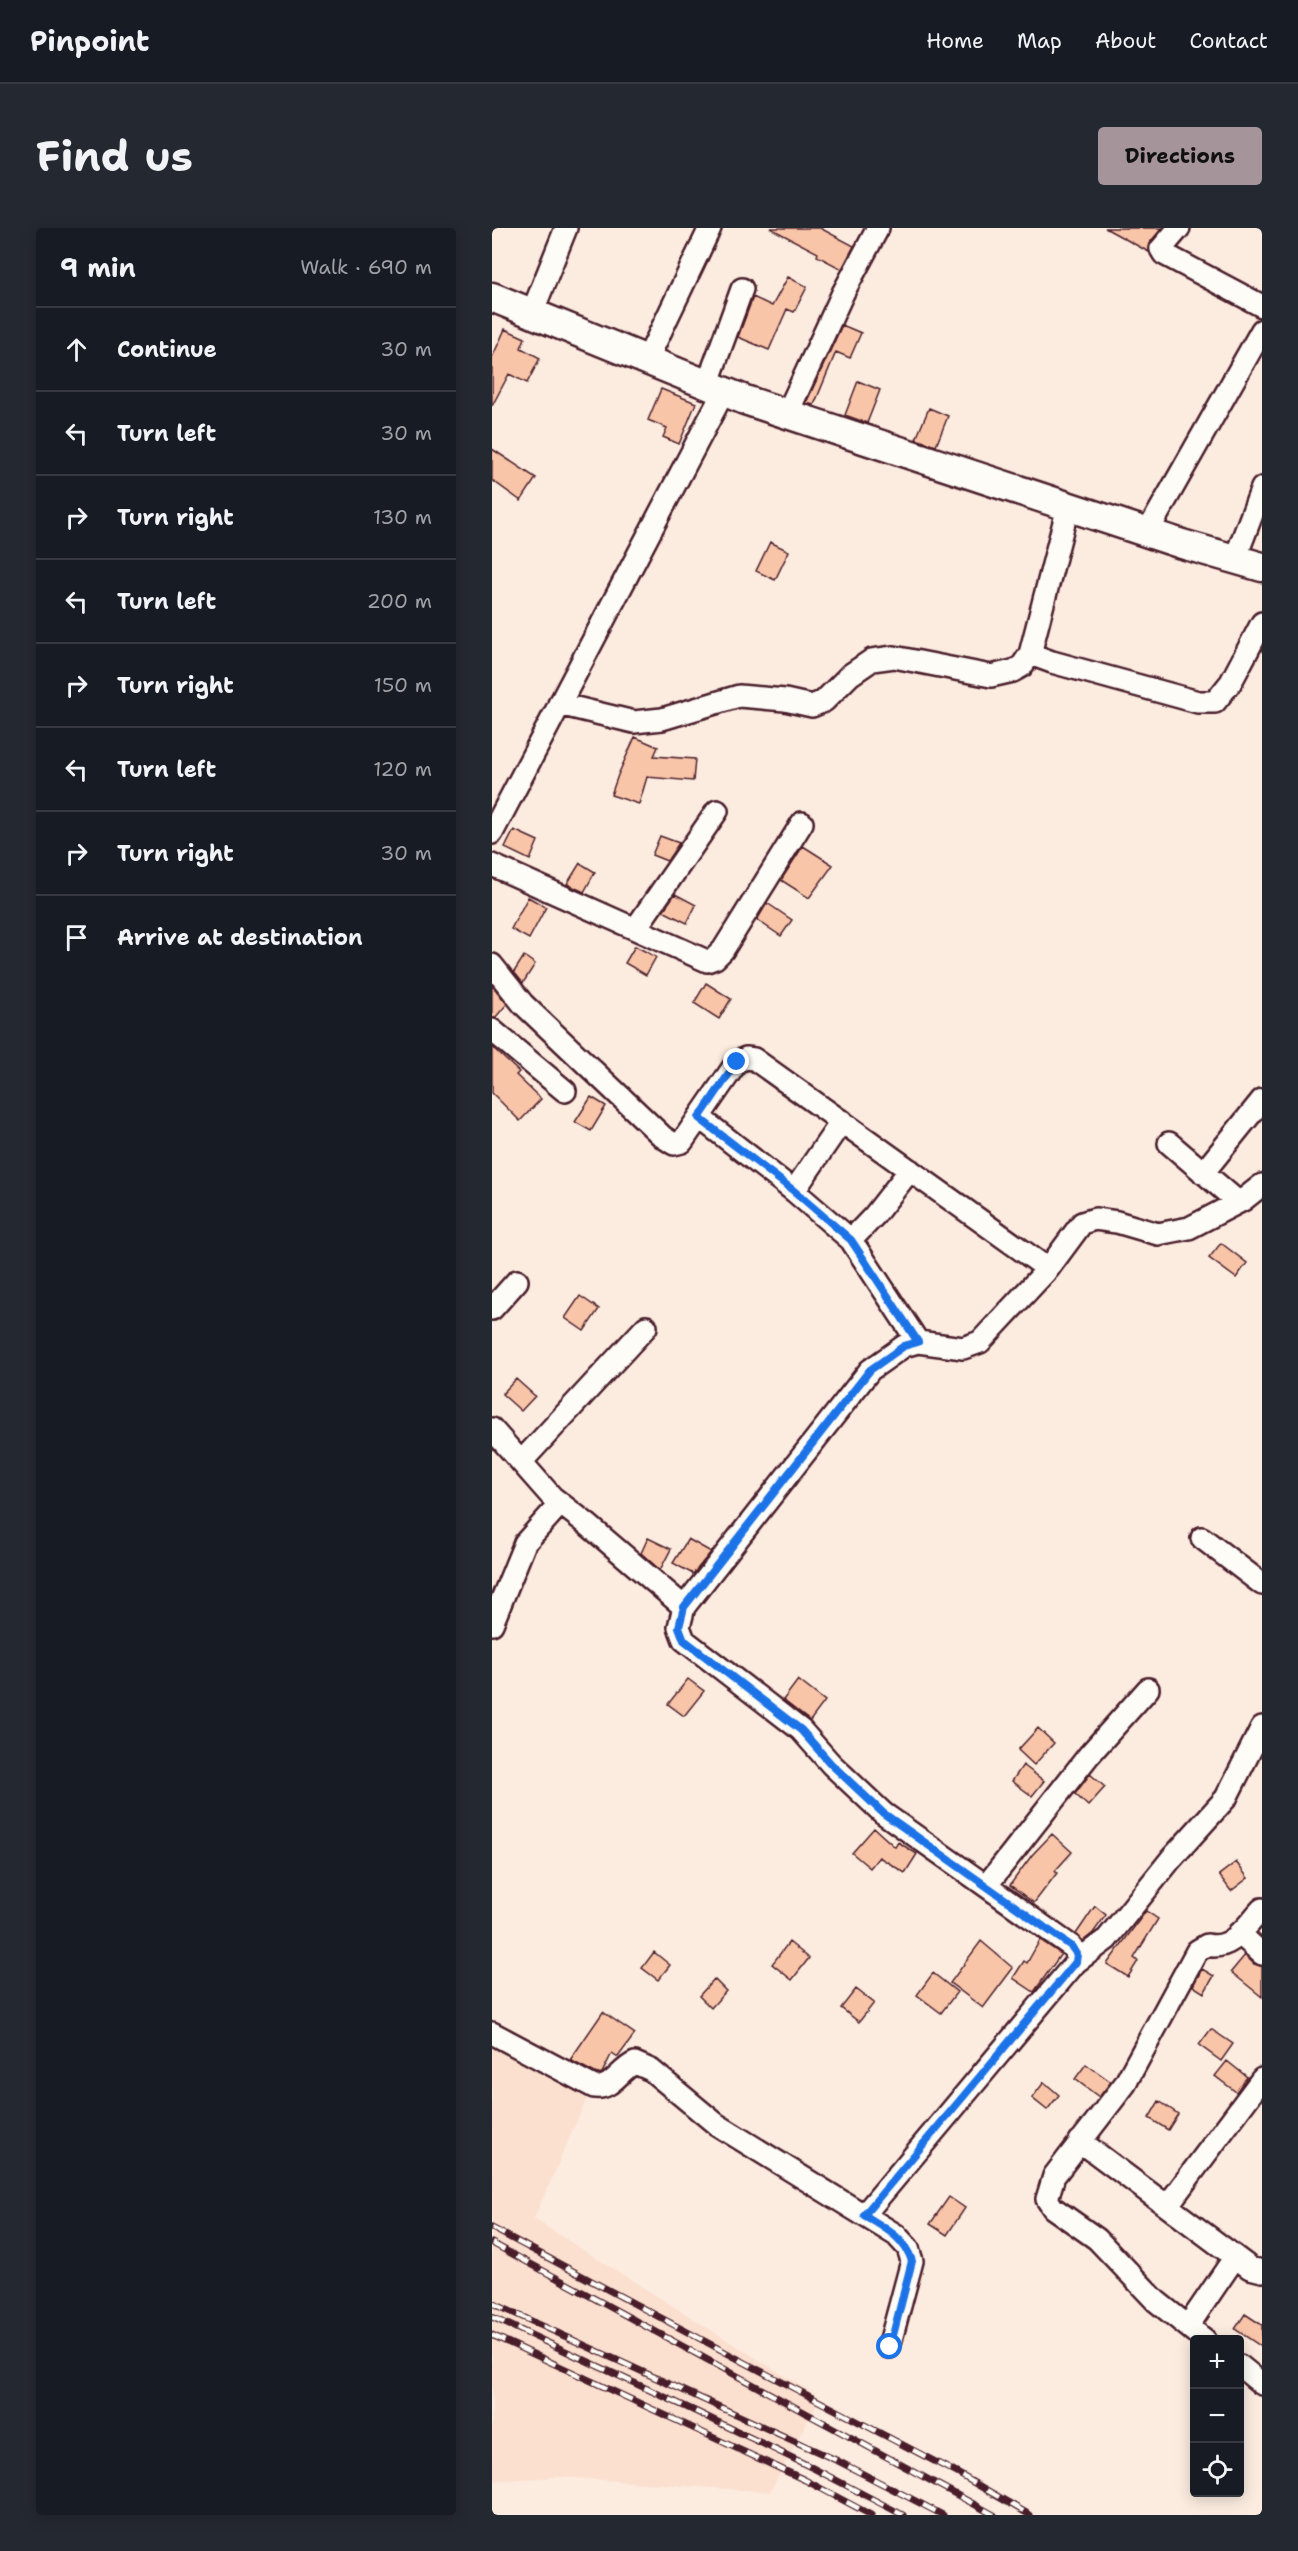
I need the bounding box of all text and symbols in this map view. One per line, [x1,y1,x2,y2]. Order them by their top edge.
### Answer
text: Pinpoint [30,22,149,60]
text: Home [926,27,984,55]
text: Map [1017,27,1062,55]
text: About [1095,27,1156,55]
text: Contact [1189,27,1268,55]
button: Directions [1098,127,1262,185]
text: Find us [36,128,193,184]
text: 9 min [60,250,136,285]
text: Walk · 690 m [300,254,432,280]
icon: ahead [60,333,93,366]
text: Continue [117,335,217,364]
text: 30 m [380,336,432,362]
icon: left [60,417,93,450]
text: Turn left [117,419,216,448]
text: 30 m [380,420,432,446]
icon: right [60,501,93,534]
text: Turn right [117,503,234,532]
text: 130 m [373,504,432,530]
icon: left [60,585,93,618]
text: Turn left [117,587,216,616]
text: 200 m [367,588,432,614]
icon: right [60,669,93,702]
text: Turn right [117,671,234,700]
text: 150 m [374,672,432,698]
icon: left [60,753,93,786]
text: Turn left [117,755,216,784]
text: 120 m [373,756,432,782]
icon: right [60,837,93,870]
text: Turn right [117,839,234,868]
text: 30 m [380,840,432,866]
icon: arrive [60,921,93,954]
text: Arrive at destination [117,923,363,952]
route end [723,1048,749,1074]
route start [876,2333,902,2359]
map controls [1190,2335,1244,2497]
button: + [1190,2335,1244,2389]
button: − [1190,2389,1244,2443]
button: locate [1190,2443,1244,2497]

